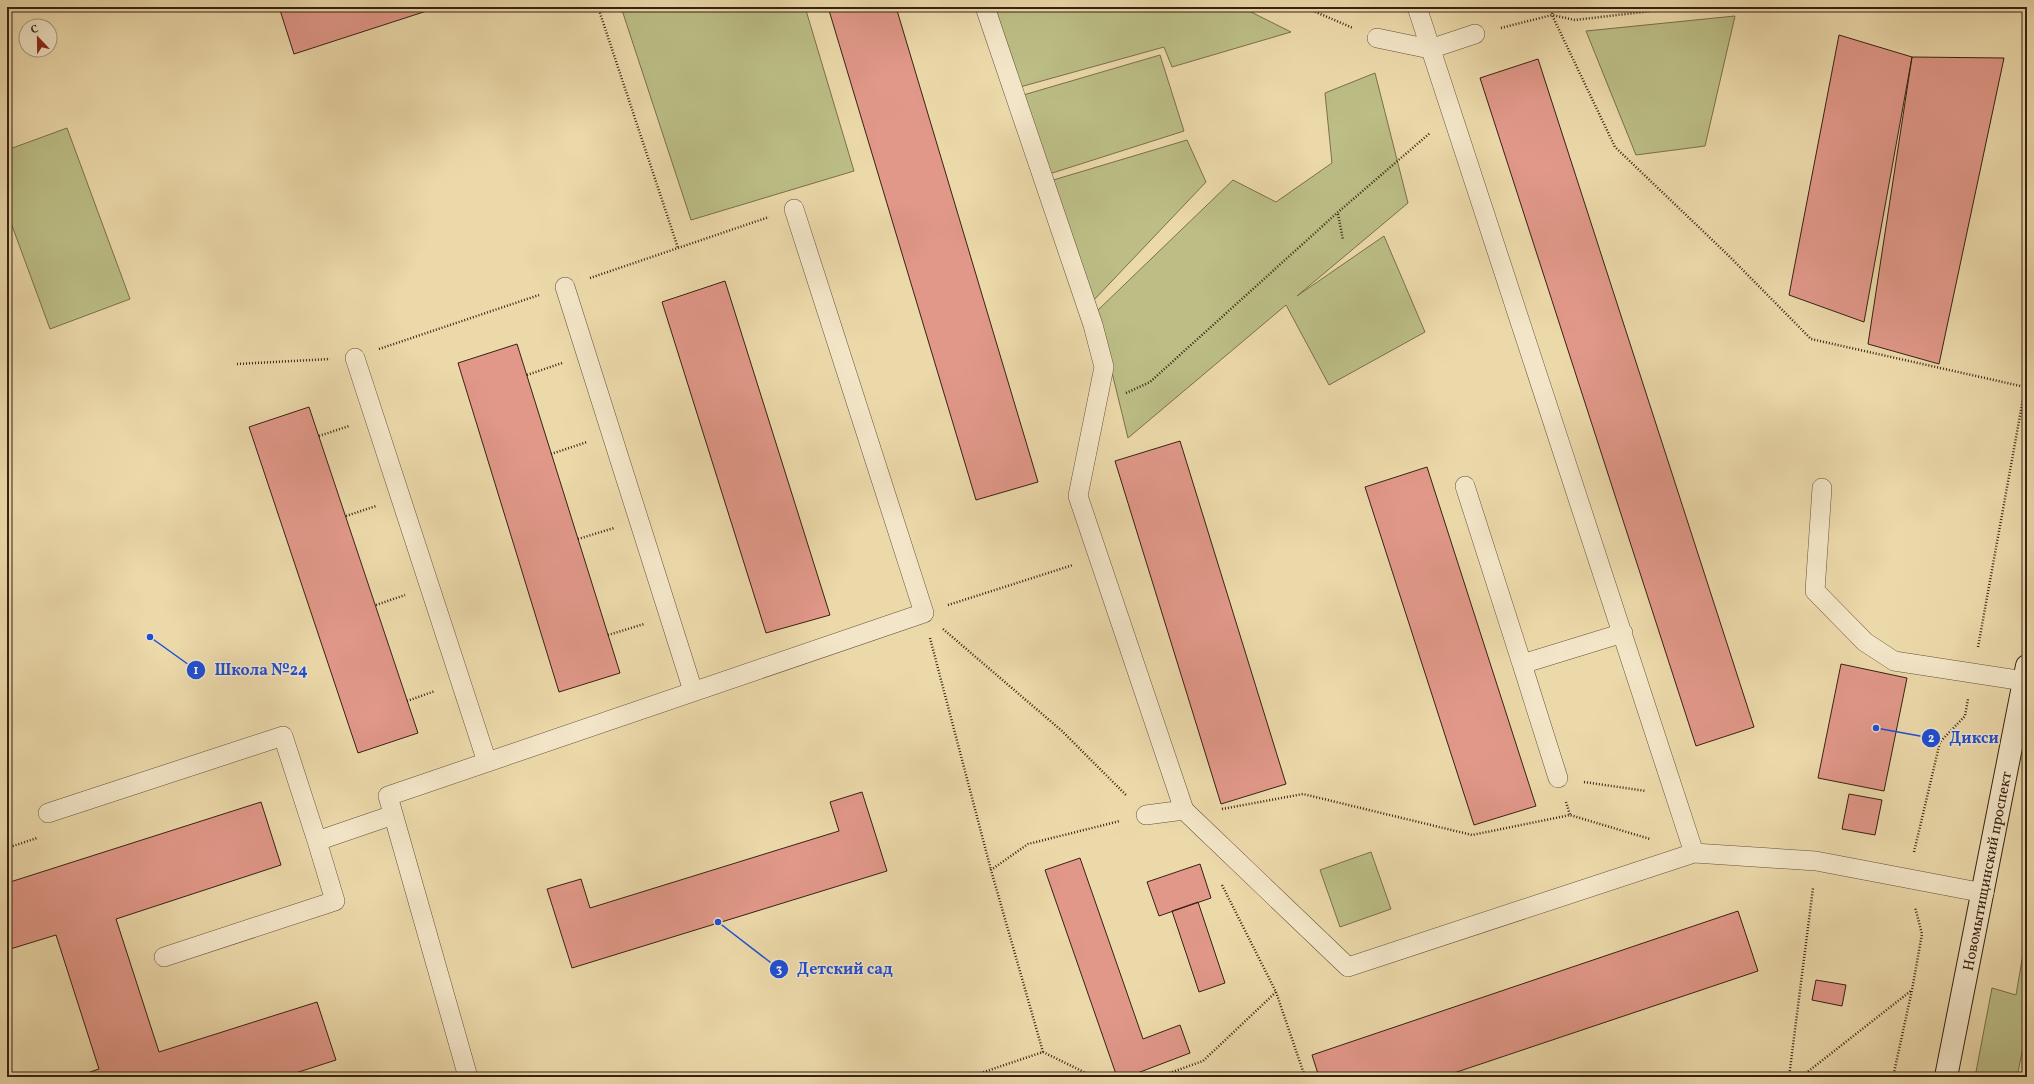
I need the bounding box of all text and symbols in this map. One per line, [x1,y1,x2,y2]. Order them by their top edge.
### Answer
north arrow [18,18,58,58]
text: С [29,22,41,38]
callout: Школа №24 [186,656,316,684]
text: Школа №24 [214,660,308,682]
text: 1 [194,663,199,679]
callout: Дикси [1921,724,2006,752]
text: Дикси [1949,728,1999,750]
text: 2 [1928,731,1934,747]
street label: Новомытищинский проспект [1959,769,2018,973]
callout: Детский сад [769,955,901,983]
text: Детский сад [797,959,893,981]
text: 3 [776,962,782,978]

